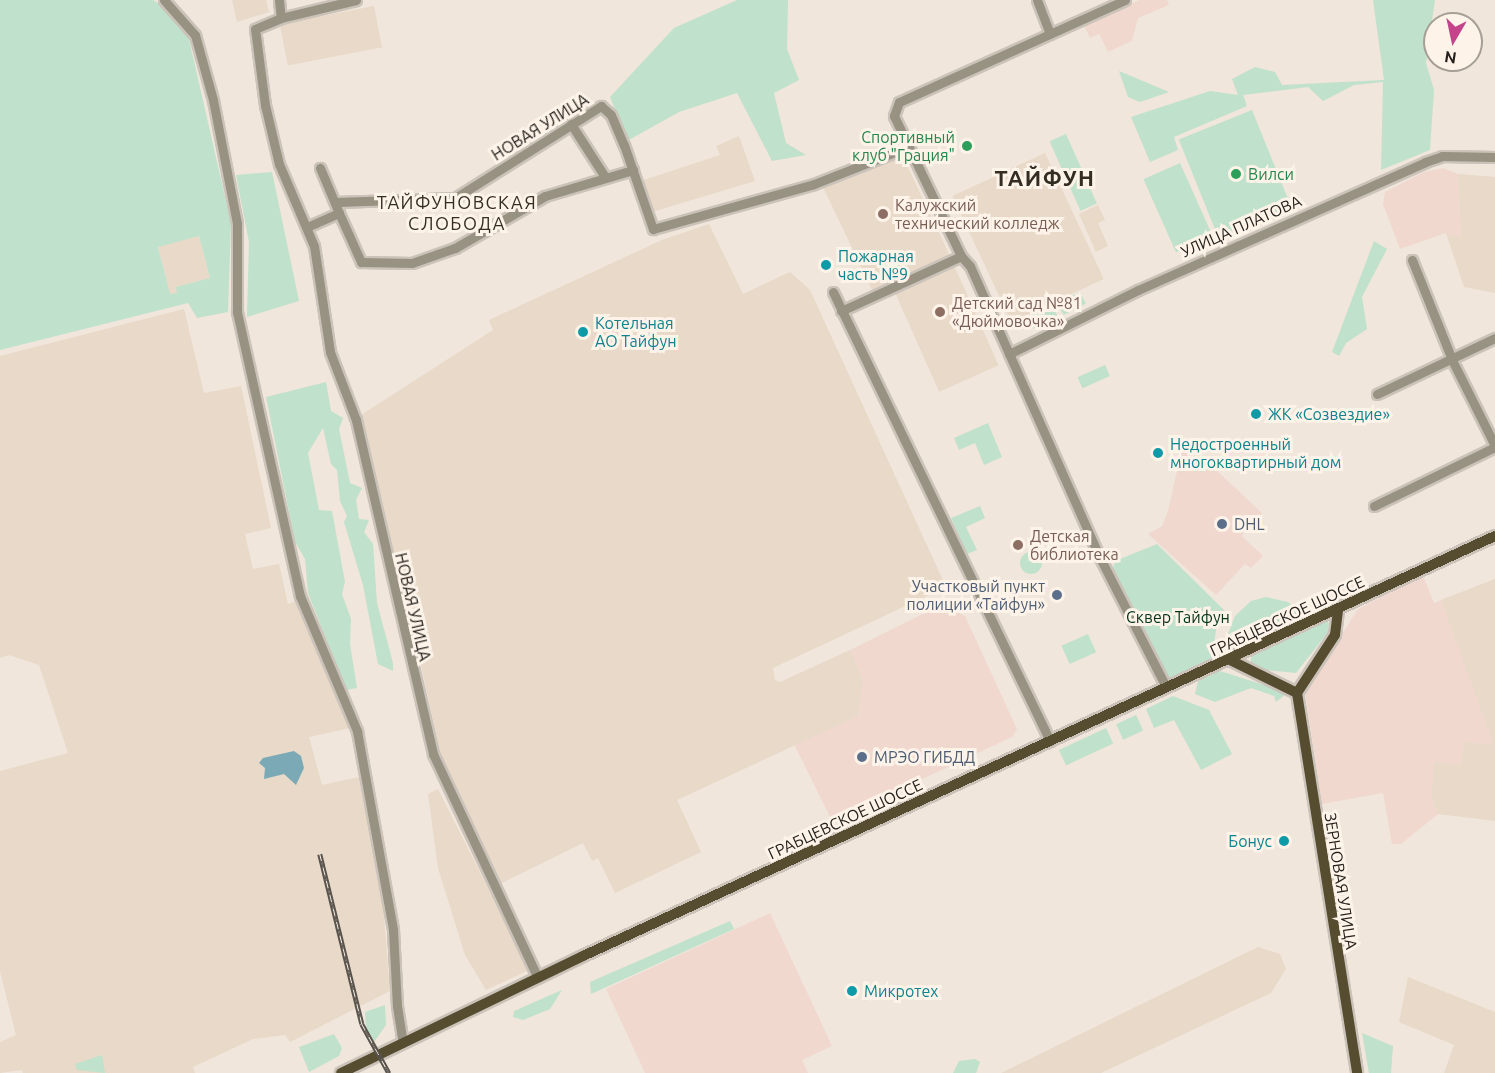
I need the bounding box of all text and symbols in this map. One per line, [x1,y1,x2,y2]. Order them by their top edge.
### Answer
north arrow [1423,12,1483,72]
text: N [1443,48,1458,68]
street label: НОВАЯ УЛИЦА [488,90,592,164]
place label: Спортивный клуб "Грация" [852,127,955,165]
marker: Спортивный клуб "Грация" [960,139,974,153]
place label: Вилси [1248,164,1294,184]
district label: ТАЙФУН [995,165,1095,191]
marker: Вилси [1229,167,1243,181]
street label: УЛИЦА ПЛАТОВА [1178,191,1304,261]
district label: ТАЙФУНОВСКАЯ СЛОБОДА [377,192,537,234]
place label: Калужский технический колледж [895,195,1060,233]
marker: Калужский технический колледж [876,207,890,221]
place label: Пожарная часть №9 [838,246,914,284]
marker: Пожарная часть №9 [819,258,833,272]
place label: Детский сад №81 «Дюймовочка» [952,293,1082,331]
marker: Детский сад №81 «Дюймовочка» [933,305,947,319]
place label: Котельная АО Тайфун [595,313,676,351]
marker: Котельная АО Тайфун [576,325,590,339]
place label: ЖК «Созвездие» [1268,404,1390,424]
marker: ЖК «Созвездие» [1249,407,1263,421]
place label: Недостроенный многоквартирный дом [1170,434,1341,472]
marker: Недостроенный многоквартирный дом [1151,446,1165,460]
place label: DHL [1234,514,1265,534]
marker: DHL [1215,517,1229,531]
place label: Детская библиотека [1030,526,1119,564]
marker: Детская библиотека [1011,538,1025,552]
street label: НОВАЯ УЛИЦА [391,551,435,663]
street label: ГРАБЦЕВСКОЕ ШОССЕ [1207,572,1367,660]
place label: Участковый пункт полиции «Тайфун» [907,576,1045,614]
marker: Участковый пункт полиции «Тайфун» [1050,588,1064,602]
park label: Сквер Тайфун [1126,607,1230,627]
place label: МРЭО ГИБДД [874,747,975,767]
marker: МРЭО ГИБДД [855,750,869,764]
street label: ГРАБЦЕВСКОЕ ШОССЕ [765,775,925,863]
street label: ЗЕРНОВАЯ УЛИЦА [1321,811,1361,951]
place label: Бонус [1228,831,1272,851]
marker: Бонус [1277,834,1291,848]
place label: Микротех [864,981,938,1001]
marker: Микротех [845,984,859,998]

